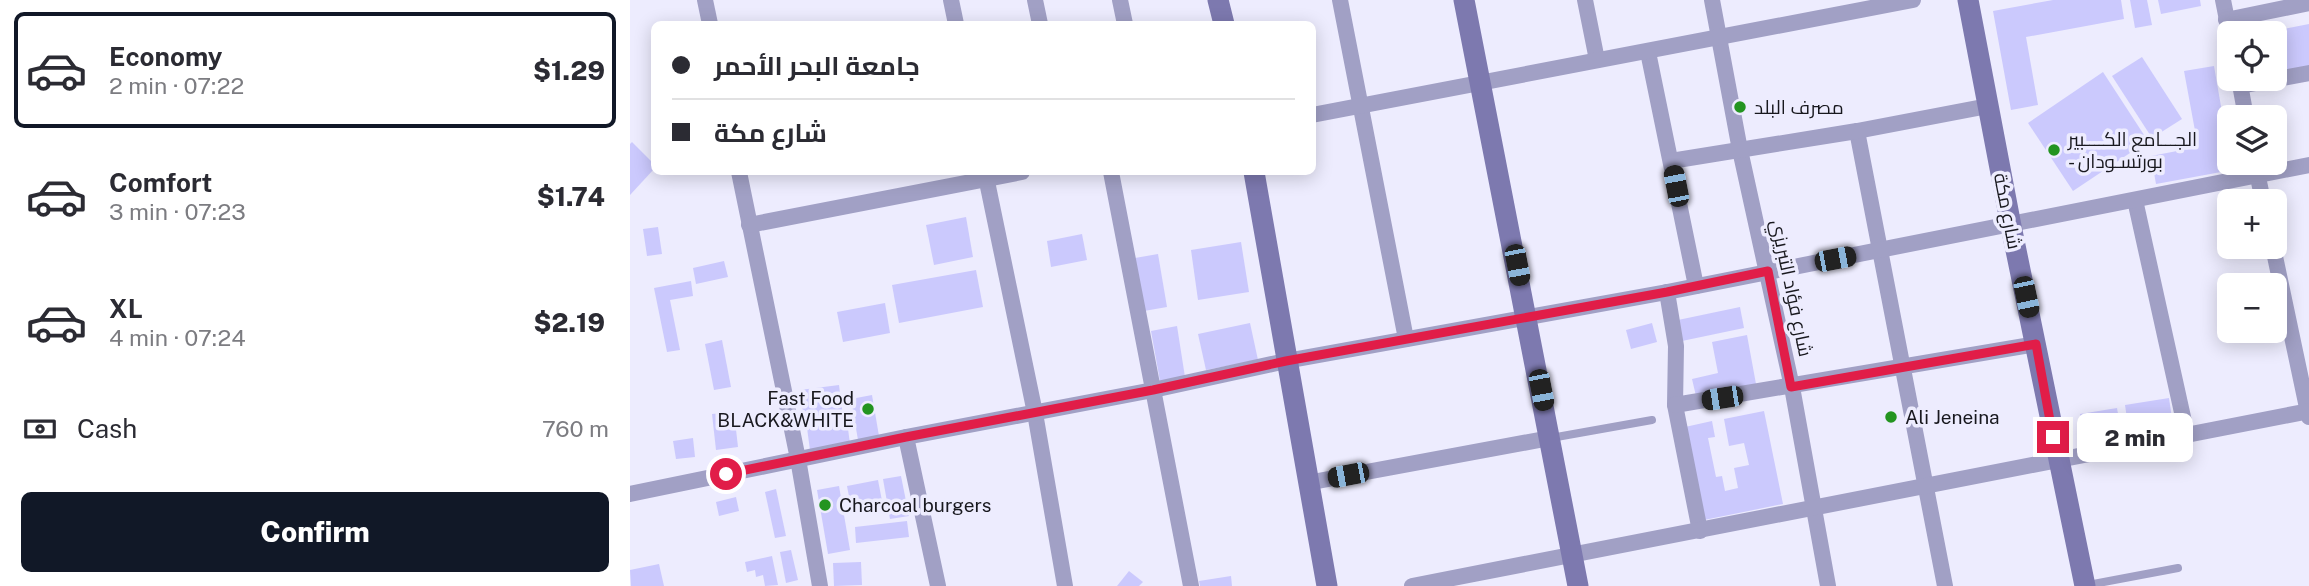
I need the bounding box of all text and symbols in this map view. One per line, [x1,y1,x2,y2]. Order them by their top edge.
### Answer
map controls [2217,21,2287,343]
button: locate [2217,21,2287,91]
icon: car [25,39,88,102]
text: Economy [109,41,222,72]
text: جامعة البحر الأحمر [714,50,920,81]
text: $1.29 [533,55,605,86]
text: 2 min · 07:22 [109,72,244,99]
place label: مصرف البلد [1754,96,1844,119]
marker: مصرف البلد [1732,99,1748,115]
button: layers [2217,105,2287,175]
text: شارع مكة [714,117,827,148]
place label: الجـــامع الكــــبير - بورتسـودان [2067,128,2197,173]
marker: الجـــامع الكــــبير - بورتسـودان [2046,142,2062,158]
car [1662,163,1691,209]
icon: car [25,165,88,228]
text: Comfort [109,167,212,198]
street label: شارع مكة [1987,171,2026,252]
text: $1.74 [537,181,605,212]
button: + [2217,189,2287,259]
text: 3 min · 07:23 [109,198,246,225]
street label: شارع فؤاد التبريزي [1763,218,1817,359]
car [1503,242,1532,288]
car [1813,245,1858,273]
button: − [2217,273,2287,343]
car [2012,274,2041,320]
icon: car [25,291,88,354]
text: XL [109,293,143,324]
text: $2.19 [534,307,605,338]
text: 4 min · 07:24 [109,324,246,351]
car [1527,367,1556,413]
car [1700,384,1745,412]
place label: Fast Food BLACK&WHITE [717,387,854,431]
marker: Fast Food BLACK&WHITE [860,401,876,417]
place label: Ali Jeneina [1905,406,2000,428]
marker: Ali Jeneina [1883,409,1899,425]
icon: cash [21,410,59,448]
callout: 2 min [2078,412,2193,462]
text: Cash [77,413,137,444]
text: 760 m [542,415,609,442]
route end [2037,421,2069,453]
text: 2 min [2104,424,2166,451]
route start [710,458,742,490]
car [1326,461,1371,489]
button: Confirm [21,492,609,572]
place label: Charcoal burgers [839,494,991,516]
marker: Charcoal burgers [817,497,833,513]

